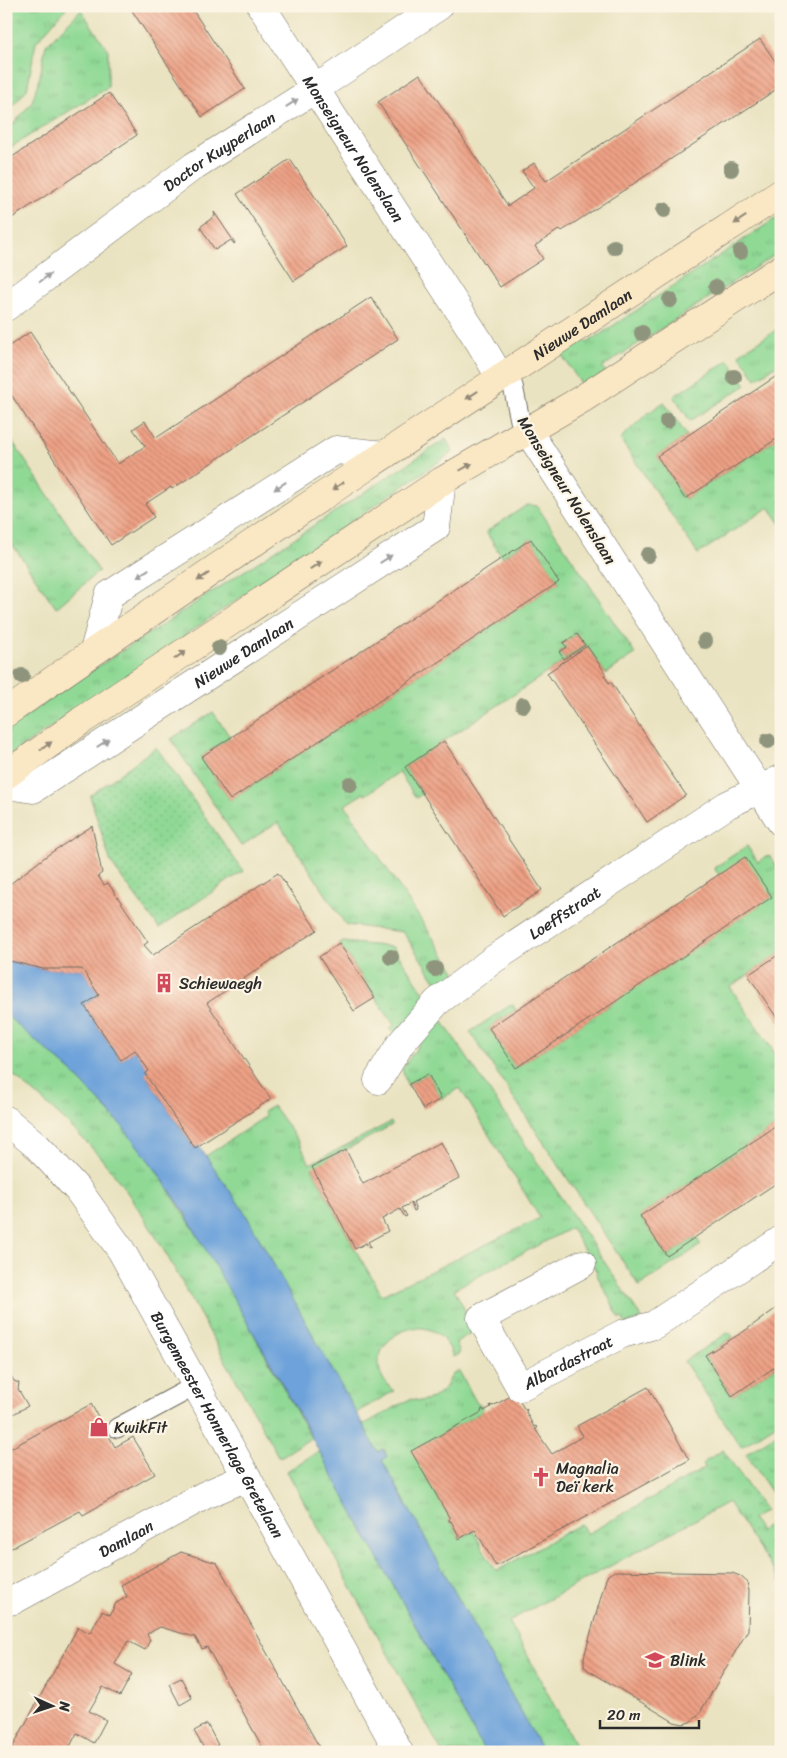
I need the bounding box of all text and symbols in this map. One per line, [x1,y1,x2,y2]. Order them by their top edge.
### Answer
street label: Monseigneur Nolenslaan [295,69,413,228]
one-way arrow [286,99,299,108]
street label: Doctor Kuyperlaan [156,103,282,199]
one-way arrow [733,215,747,225]
one-way arrow [38,272,51,283]
street label: Nieuwe Damlaan [526,280,638,368]
one-way arrow [466,391,479,400]
street label: Monseigneur Nolenslaan [509,410,625,571]
one-way arrow [459,463,474,471]
one-way arrow [273,481,287,490]
one-way arrow [331,481,344,491]
one-way arrow [379,554,393,564]
one-way arrow [309,560,322,570]
one-way arrow [137,569,150,578]
one-way arrow [196,572,210,582]
street label: Nieuwe Damlaan [187,609,300,696]
one-way arrow [174,651,187,660]
one-way arrow [97,738,110,748]
one-way arrow [39,741,53,751]
street label: Loeffstraat [522,878,607,947]
place label: Schiewaegh [179,969,262,998]
building icon: Schiewaegh [153,972,175,994]
street label: Burgemeester Honnerlage Gretelaan [143,1305,293,1544]
street label: Albardastraat [517,1327,618,1398]
place label: KwikFit [114,1413,168,1442]
shop icon: KwikFit [88,1416,110,1438]
place label: Magnalia Deï kerk [556,1454,619,1501]
church icon: Magnalia Deï kerk [530,1466,552,1488]
street label: Damlaan [93,1511,159,1565]
place label: Blink [670,1646,706,1675]
school or university icon: Blink [644,1649,666,1671]
north arrow [28,1680,78,1730]
scale bar [600,1698,698,1730]
text: N [52,1700,77,1712]
text: 20 m [607,1702,641,1728]

